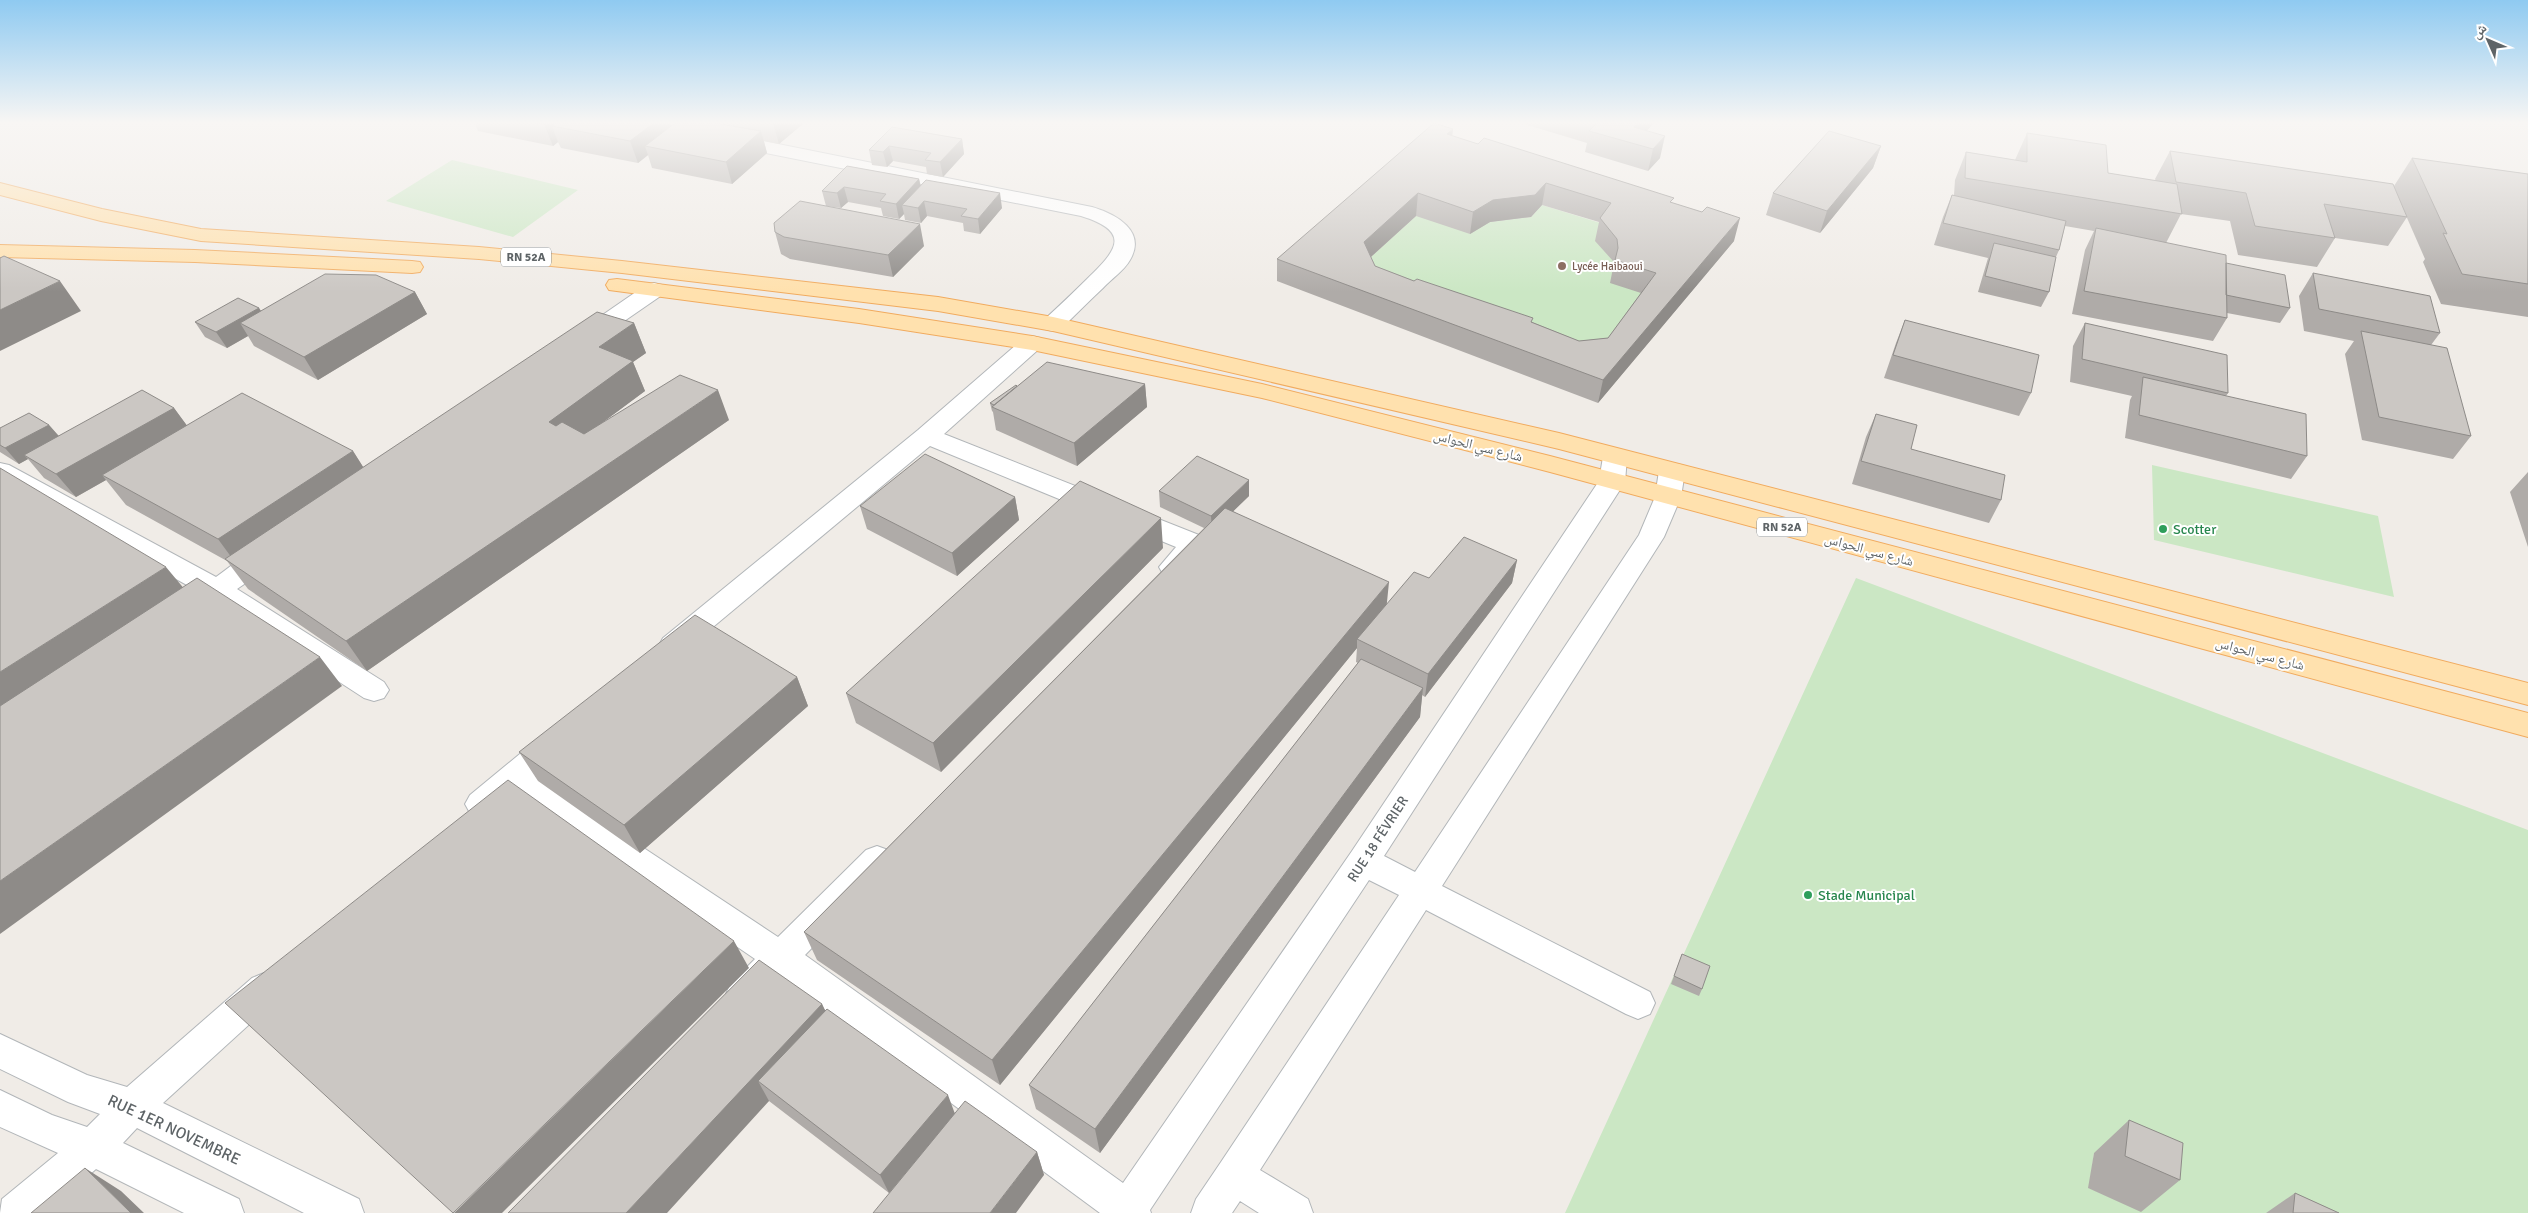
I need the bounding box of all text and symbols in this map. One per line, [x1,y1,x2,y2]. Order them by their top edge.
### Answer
north arrow [2463,15,2513,65]
text: ش [2468,20,2491,42]
road number: RN 52A [501,248,551,266]
marker: Lycée Haibaoui [1556,260,1568,272]
place label: Lycée Haibaoui [1572,260,1643,273]
street label: شارع سي الحواس [1431,427,1524,468]
road number: RN 52A [1757,518,1807,536]
place label: Scotter [2173,521,2217,538]
marker: Scotter [2157,523,2169,535]
street label: شارع سي الحواس [1822,530,1915,572]
street label: شارع سي الحواس [2213,634,2306,676]
street label: RUE 18 FÉVRIER [1344,793,1412,885]
place label: Stade Municipal [1818,887,1915,904]
marker: Stade Municipal [1802,889,1814,901]
street label: RUE 1ER NOVEMBRE [104,1090,244,1170]

